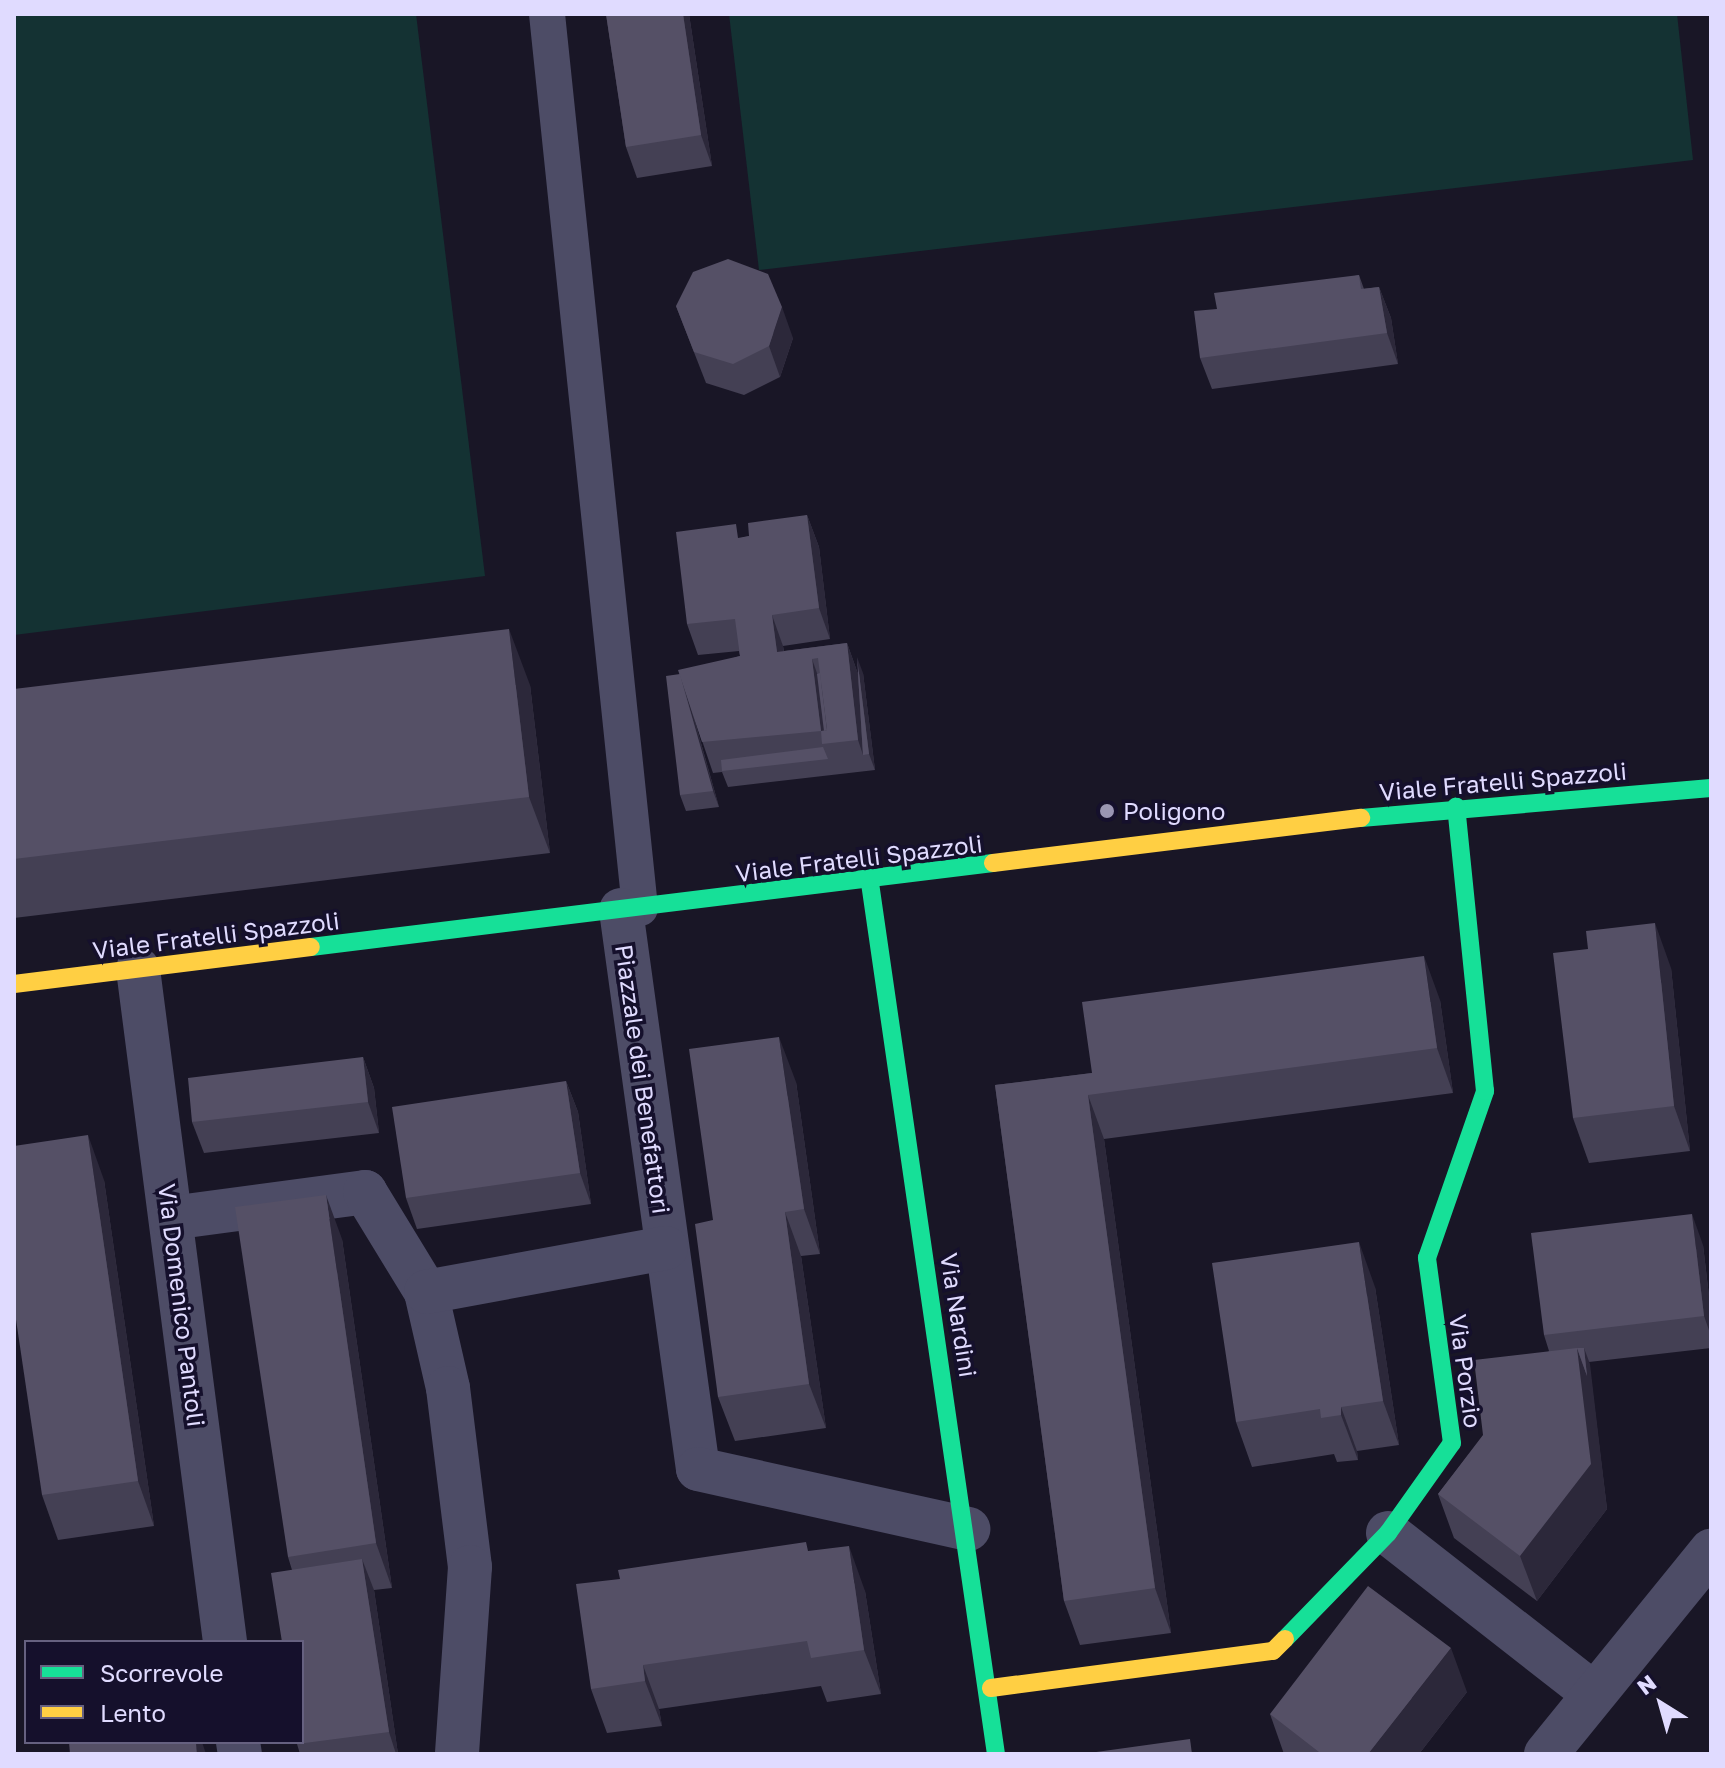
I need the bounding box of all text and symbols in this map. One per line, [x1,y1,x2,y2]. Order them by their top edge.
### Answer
street label: Viale Fratelli Spazzoli [1378,756,1628,806]
place label: Poligono [1123,797,1225,825]
marker: Poligono [1098,802,1116,820]
street label: Viale Fratelli Spazzoli [734,829,984,887]
street label: Viale Fratelli Spazzoli [91,906,341,964]
street label: Piazzale dei Benefattori [610,942,676,1216]
street label: Via Domenico Pantoli [153,1182,211,1428]
street label: Via Nardini [935,1251,983,1379]
street label: Via Porzio [1444,1312,1488,1430]
legend [24,1640,304,1744]
text: Scorrevole [100,1658,223,1687]
north arrow [1621,1664,1701,1744]
text: N [1631,1669,1661,1700]
text: Lento [100,1698,166,1727]

